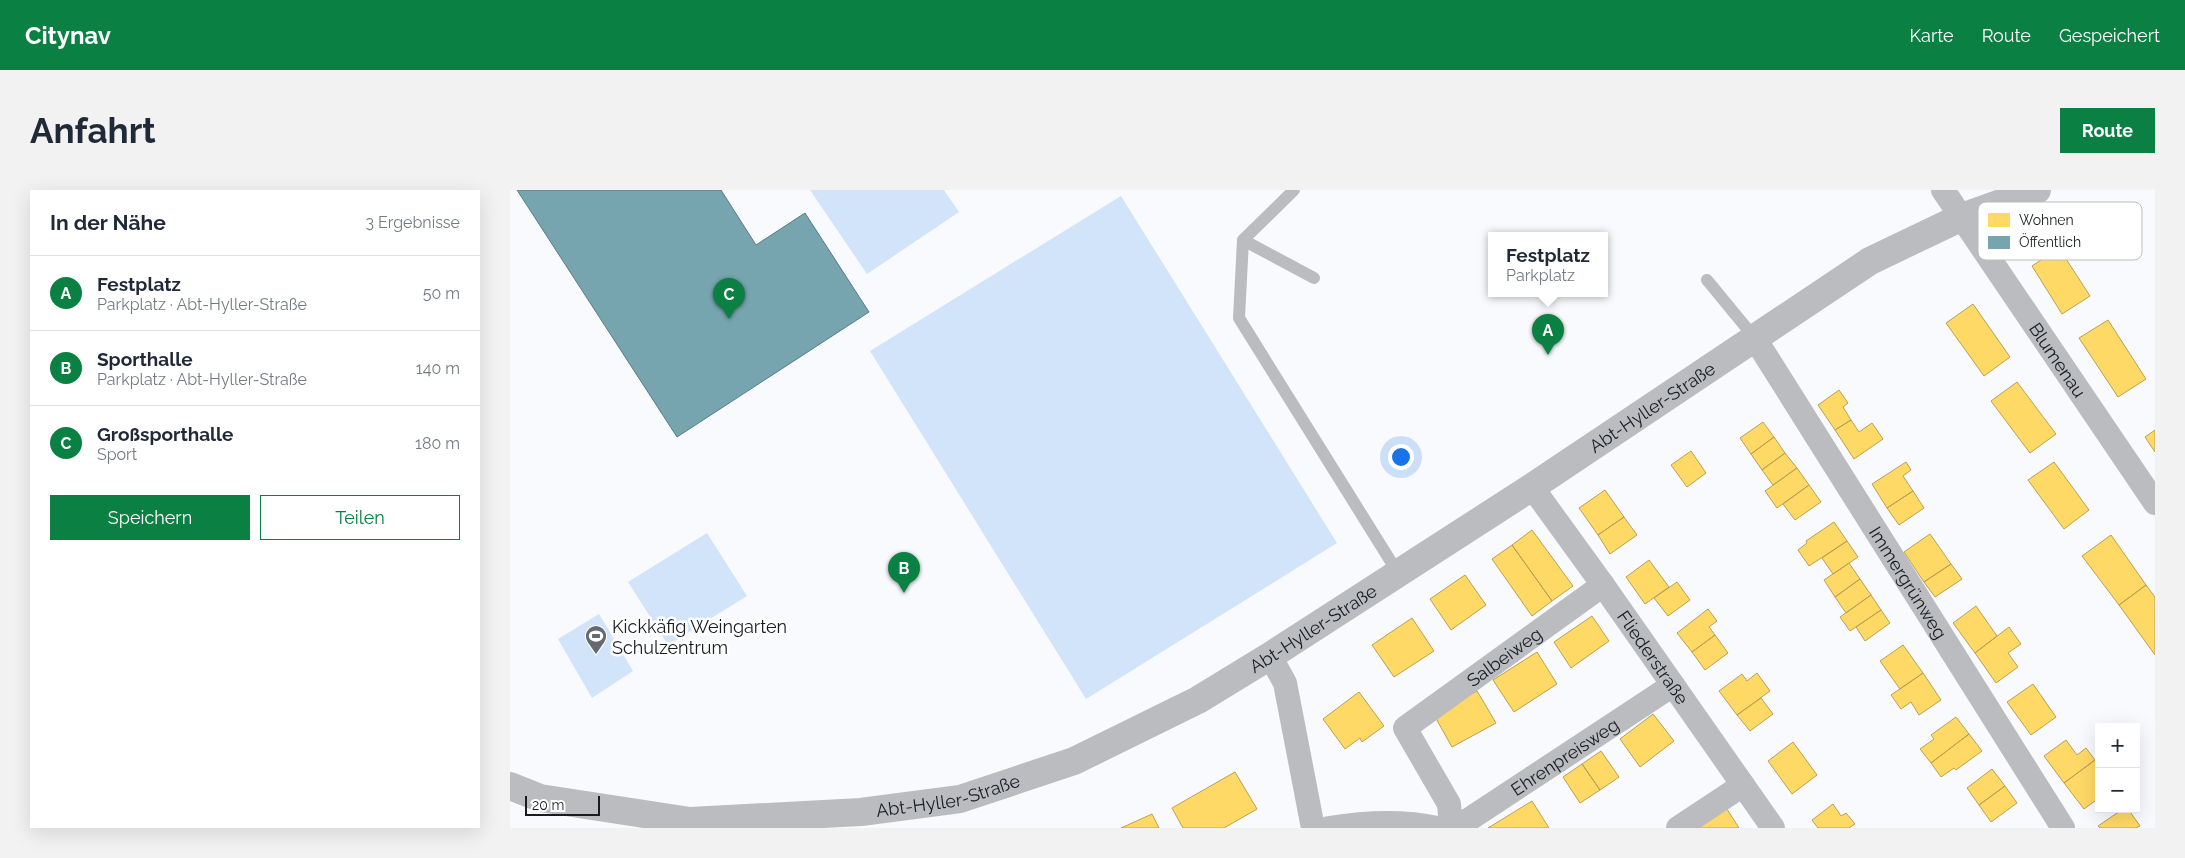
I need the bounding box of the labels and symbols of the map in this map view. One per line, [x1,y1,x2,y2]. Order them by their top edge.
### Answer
legend [1978,202,2142,260]
text: Wohnen [2019,212,2074,228]
text: Öffentlich [2019,232,2081,250]
pin: C [713,278,745,319]
pin: A [1532,314,1564,355]
street label: Blumenau [2025,318,2091,401]
street label: Abt-Hyller-Straße [1585,357,1719,456]
your location [1388,444,1414,470]
street label: Immergrünweg [1865,522,1952,642]
pin: B [888,552,920,593]
street label: Abt-Hyller-Straße [1245,579,1381,677]
street label: Fliederstraße [1613,606,1694,708]
place label: Kickkäfig Weingarten Schulzentrum [612,616,787,658]
street label: Salbeiweg [1462,622,1546,691]
sports icon: Kickkäfig Weingarten Schulzentrum [584,624,608,655]
street label: Ehrenpreisweg [1507,713,1622,800]
street label: Abt-Hyller-Straße [875,769,1023,820]
scale bar [525,793,600,816]

